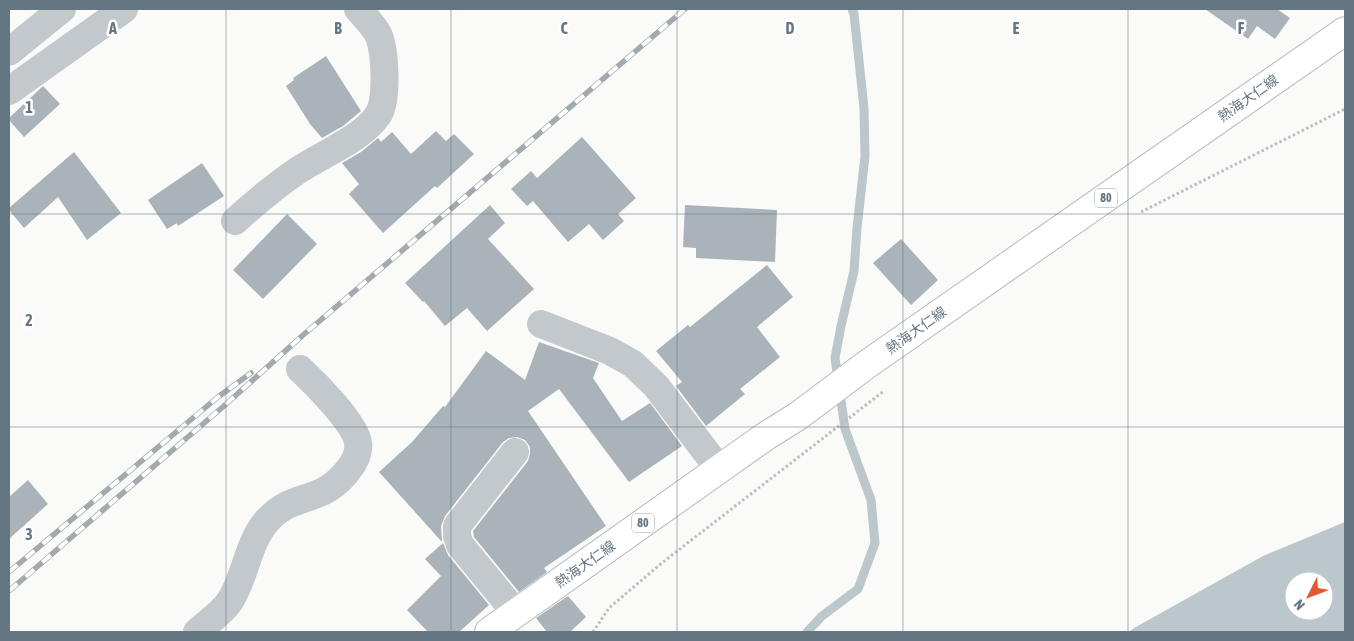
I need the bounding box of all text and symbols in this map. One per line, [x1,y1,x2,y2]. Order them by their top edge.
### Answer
text: A [108,19,117,37]
text: B [334,19,342,37]
text: C [560,19,568,37]
text: D [786,19,795,37]
text: E [1013,19,1020,37]
text: F [1238,19,1245,37]
street label: 熱海大仁線 [1215,71,1281,125]
text: 1 [25,98,33,116]
road number: 80 [1095,188,1117,208]
street label: 熱海大仁線 [883,303,949,357]
text: 2 [25,311,33,329]
road number: 80 [632,514,654,532]
text: 3 [25,525,33,543]
street label: 熱海大仁線 [552,537,618,591]
north arrow [1284,571,1334,621]
text: N [1291,596,1308,613]

